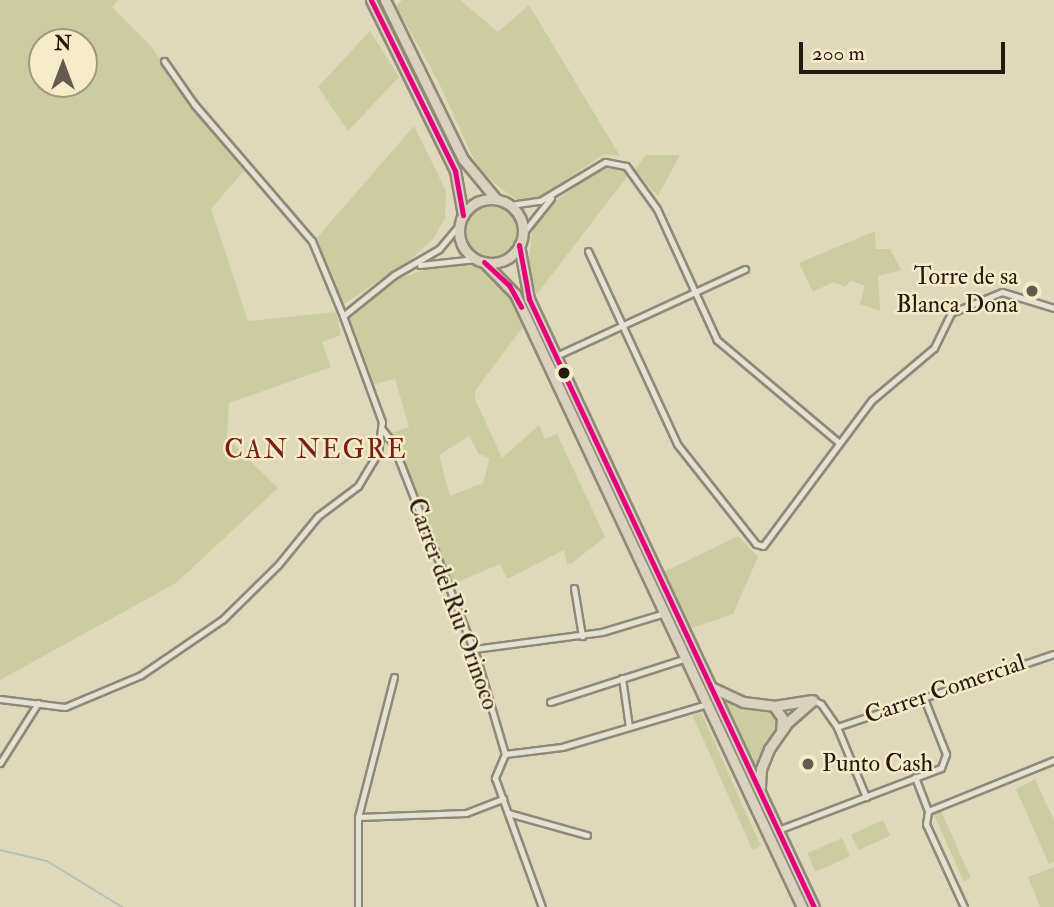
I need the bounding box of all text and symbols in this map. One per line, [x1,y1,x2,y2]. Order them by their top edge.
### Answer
north arrow [28,28,98,98]
scale bar [802,28,1009,72]
text: N [54,32,72,56]
text: 200 m [812,40,865,67]
place label: Torre de sa Blanca Dona [896,263,1018,319]
marker: Torre de sa Blanca Dona [1024,283,1040,299]
unlabelled marker [557,366,571,380]
district label: CAN NEGRE [225,435,407,467]
street label: Carrer del Riu Orinoco [401,494,505,714]
street label: Carrer Comercial [861,648,1029,730]
place label: Punto Cash [822,750,933,778]
marker: Punto Cash [800,756,816,772]

